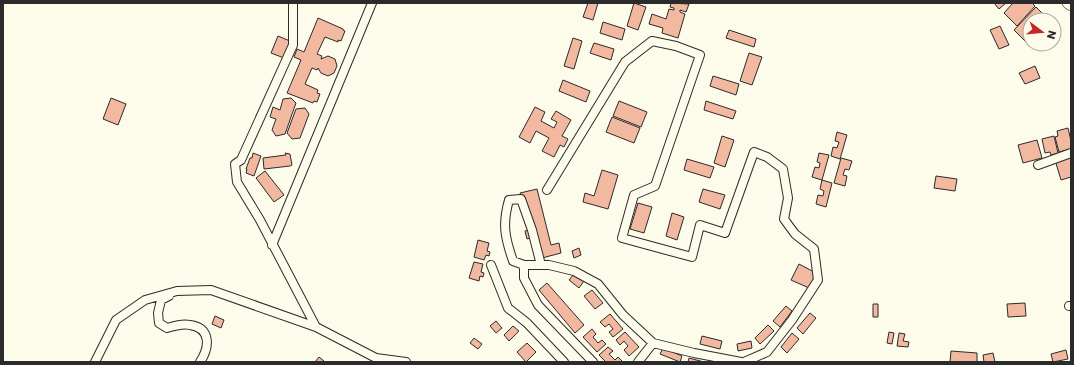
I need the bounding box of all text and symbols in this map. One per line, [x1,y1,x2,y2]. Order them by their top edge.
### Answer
north arrow [1022,12,1062,52]
text: N [1043,29,1060,41]

